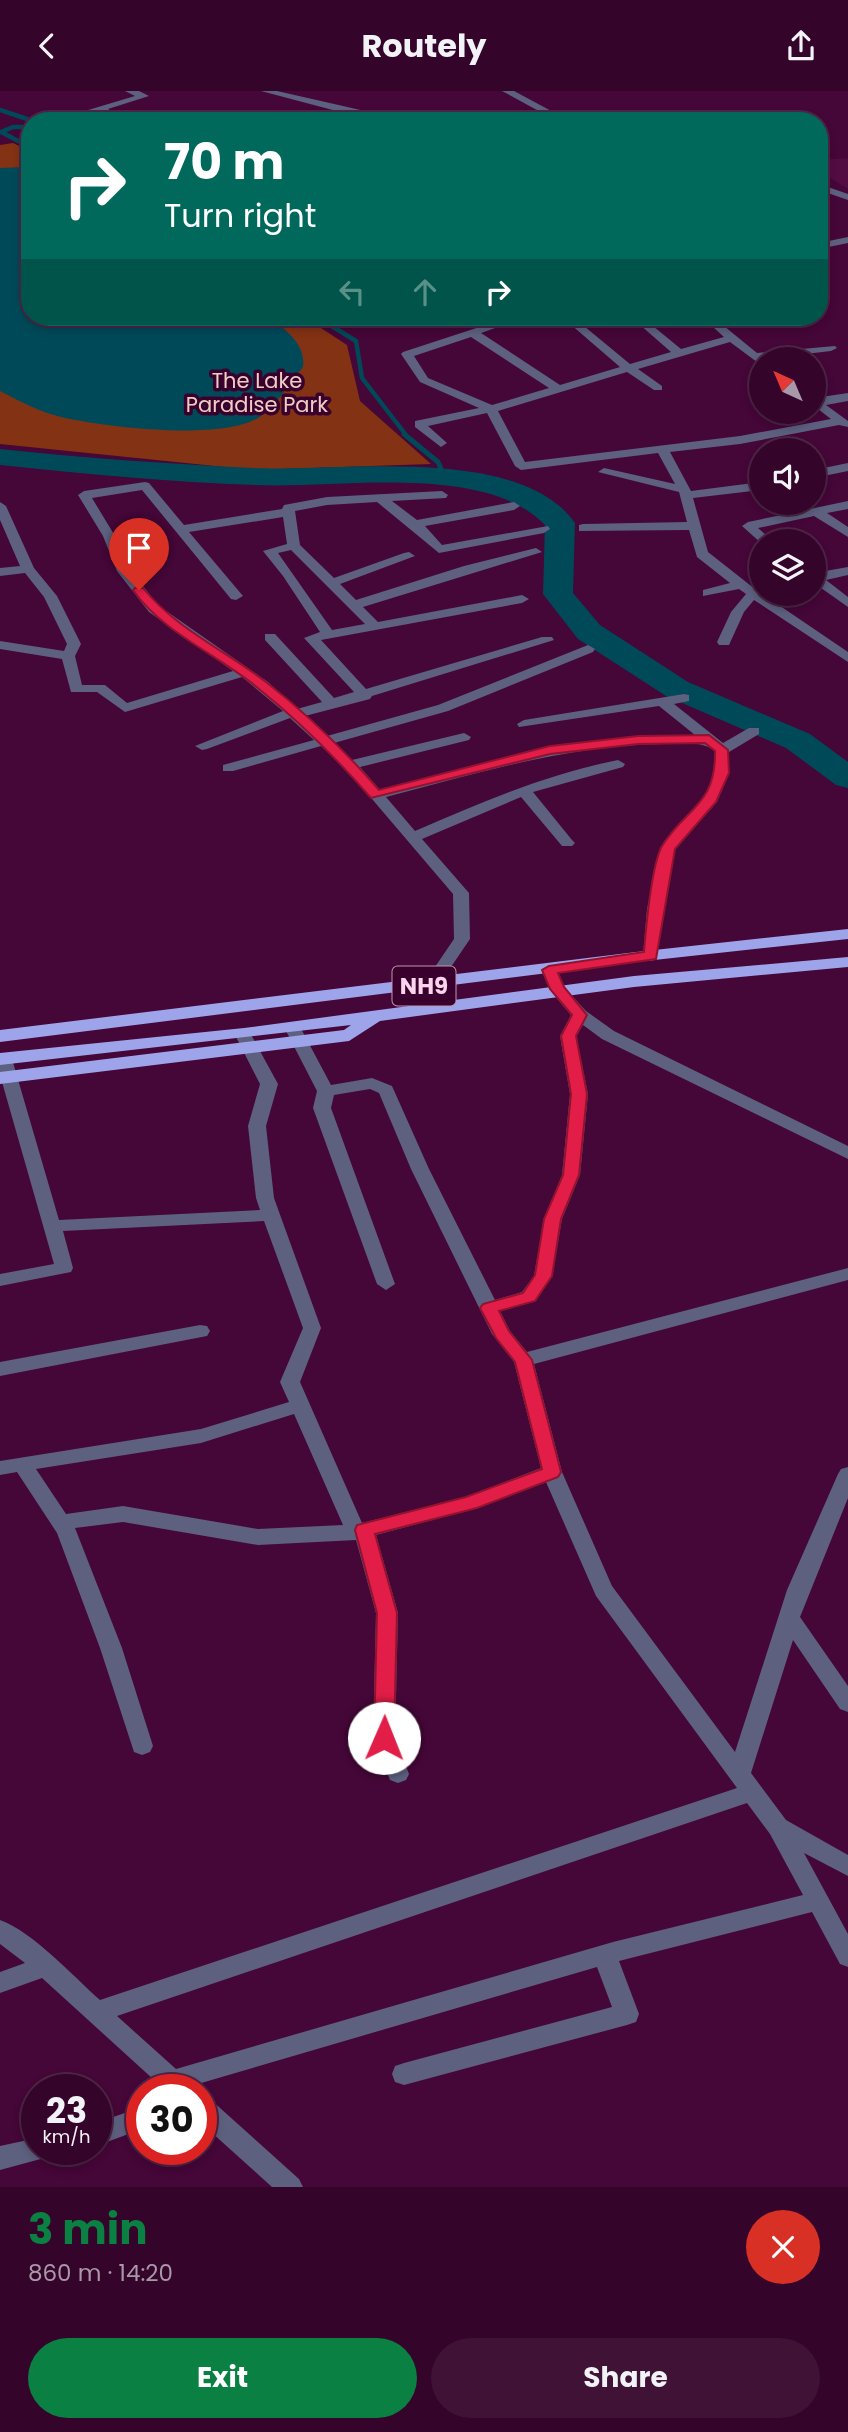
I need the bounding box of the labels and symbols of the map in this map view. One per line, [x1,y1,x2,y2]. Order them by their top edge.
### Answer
north arrow [749,347,826,423]
park label: The Lake Paradise Park [186,366,328,419]
pin [109,518,169,590]
road number: NH9 [392,967,456,1005]
position arrow [347,1701,421,1775]
speed limit sign: 30 [126,2074,217,2165]

